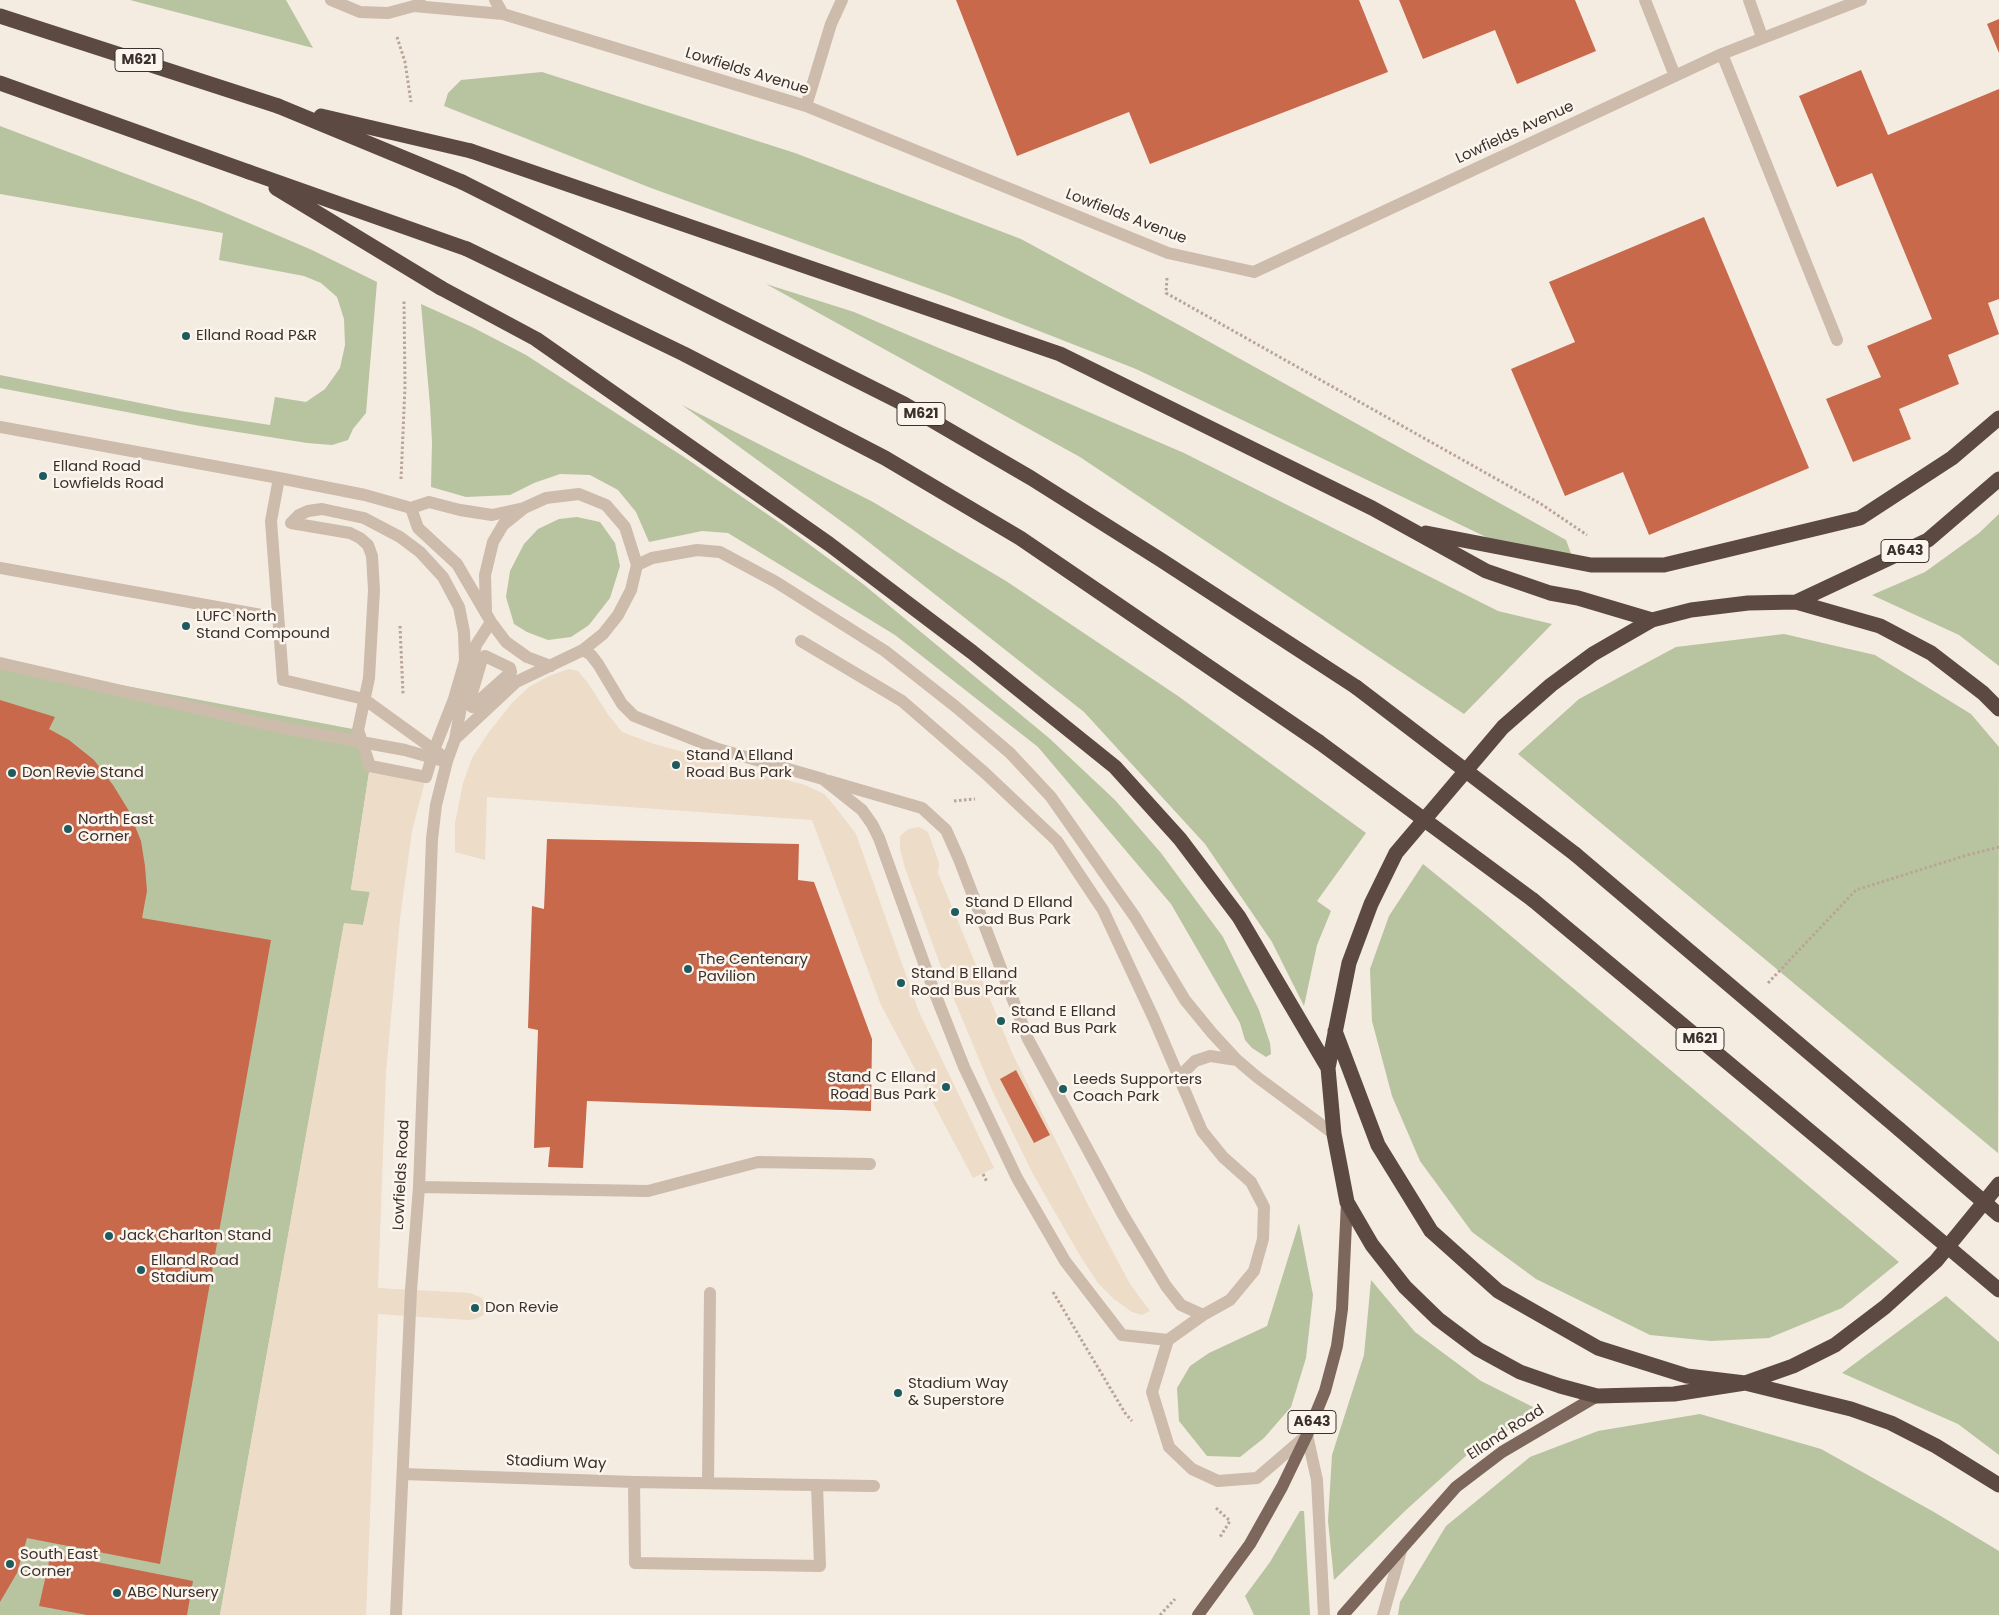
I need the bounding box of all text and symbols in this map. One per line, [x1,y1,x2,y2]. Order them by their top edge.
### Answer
street label: Lowfields Avenue [683,45,811,99]
road number: M621 [115,48,163,72]
street label: Lowfields Avenue [1453,98,1577,168]
street label: Lowfields Avenue [1063,186,1189,248]
place label: Elland Road P&R [196,327,317,345]
marker: Elland Road P&R [180,330,192,342]
road number: M621 [897,402,945,426]
place label: Elland Road Lowfields Road [53,458,164,493]
marker: Elland Road Lowfields Road [37,470,49,482]
road number: A643 [1881,540,1929,562]
place label: LUFC North Stand Compound [196,608,330,643]
marker: LUFC North Stand Compound [180,620,192,632]
place label: Stand A Elland Road Bus Park [686,747,793,782]
marker: Stand A Elland Road Bus Park [670,759,682,771]
place label: Don Revie Stand [22,764,144,782]
marker: Don Revie Stand [6,767,18,779]
place label: North East Corner [78,811,154,846]
marker: North East Corner [62,823,74,835]
place label: Stand D Elland Road Bus Park [965,894,1073,929]
marker: Stand D Elland Road Bus Park [949,906,961,918]
place label: The Centenary Pavilion [698,951,808,986]
marker: The Centenary Pavilion [682,963,694,975]
place label: Stand B Elland Road Bus Park [911,965,1017,1000]
marker: Stand B Elland Road Bus Park [895,977,907,989]
place label: Stand E Elland Road Bus Park [1011,1003,1117,1038]
marker: Stand E Elland Road Bus Park [995,1015,1007,1027]
road number: M621 [1676,1028,1724,1050]
place label: Stand C Elland Road Bus Park [827,1069,936,1104]
place label: Leeds Supporters Coach Park [1073,1071,1202,1106]
marker: Stand C Elland Road Bus Park [940,1081,952,1093]
marker: Leeds Supporters Coach Park [1057,1083,1069,1095]
street label: Lowfields Road [390,1119,414,1231]
place label: Jack Charlton Stand [119,1227,271,1245]
marker: Jack Charlton Stand [103,1230,115,1242]
place label: Elland Road Stadium [151,1252,239,1287]
marker: Elland Road Stadium [135,1264,147,1276]
place label: Don Revie [485,1299,559,1317]
marker: Don Revie [469,1302,481,1314]
place label: Stadium Way & Superstore [908,1375,1009,1410]
marker: Stadium Way & Superstore [892,1387,904,1399]
street label: Elland Road [1464,1401,1548,1465]
road number: A643 [1288,1410,1336,1434]
street label: Stadium Way [505,1452,607,1474]
place label: South East Corner [20,1546,98,1581]
marker: South East Corner [4,1558,16,1570]
place label: ABC Nursery [127,1584,219,1602]
marker: ABC Nursery [111,1587,123,1599]

